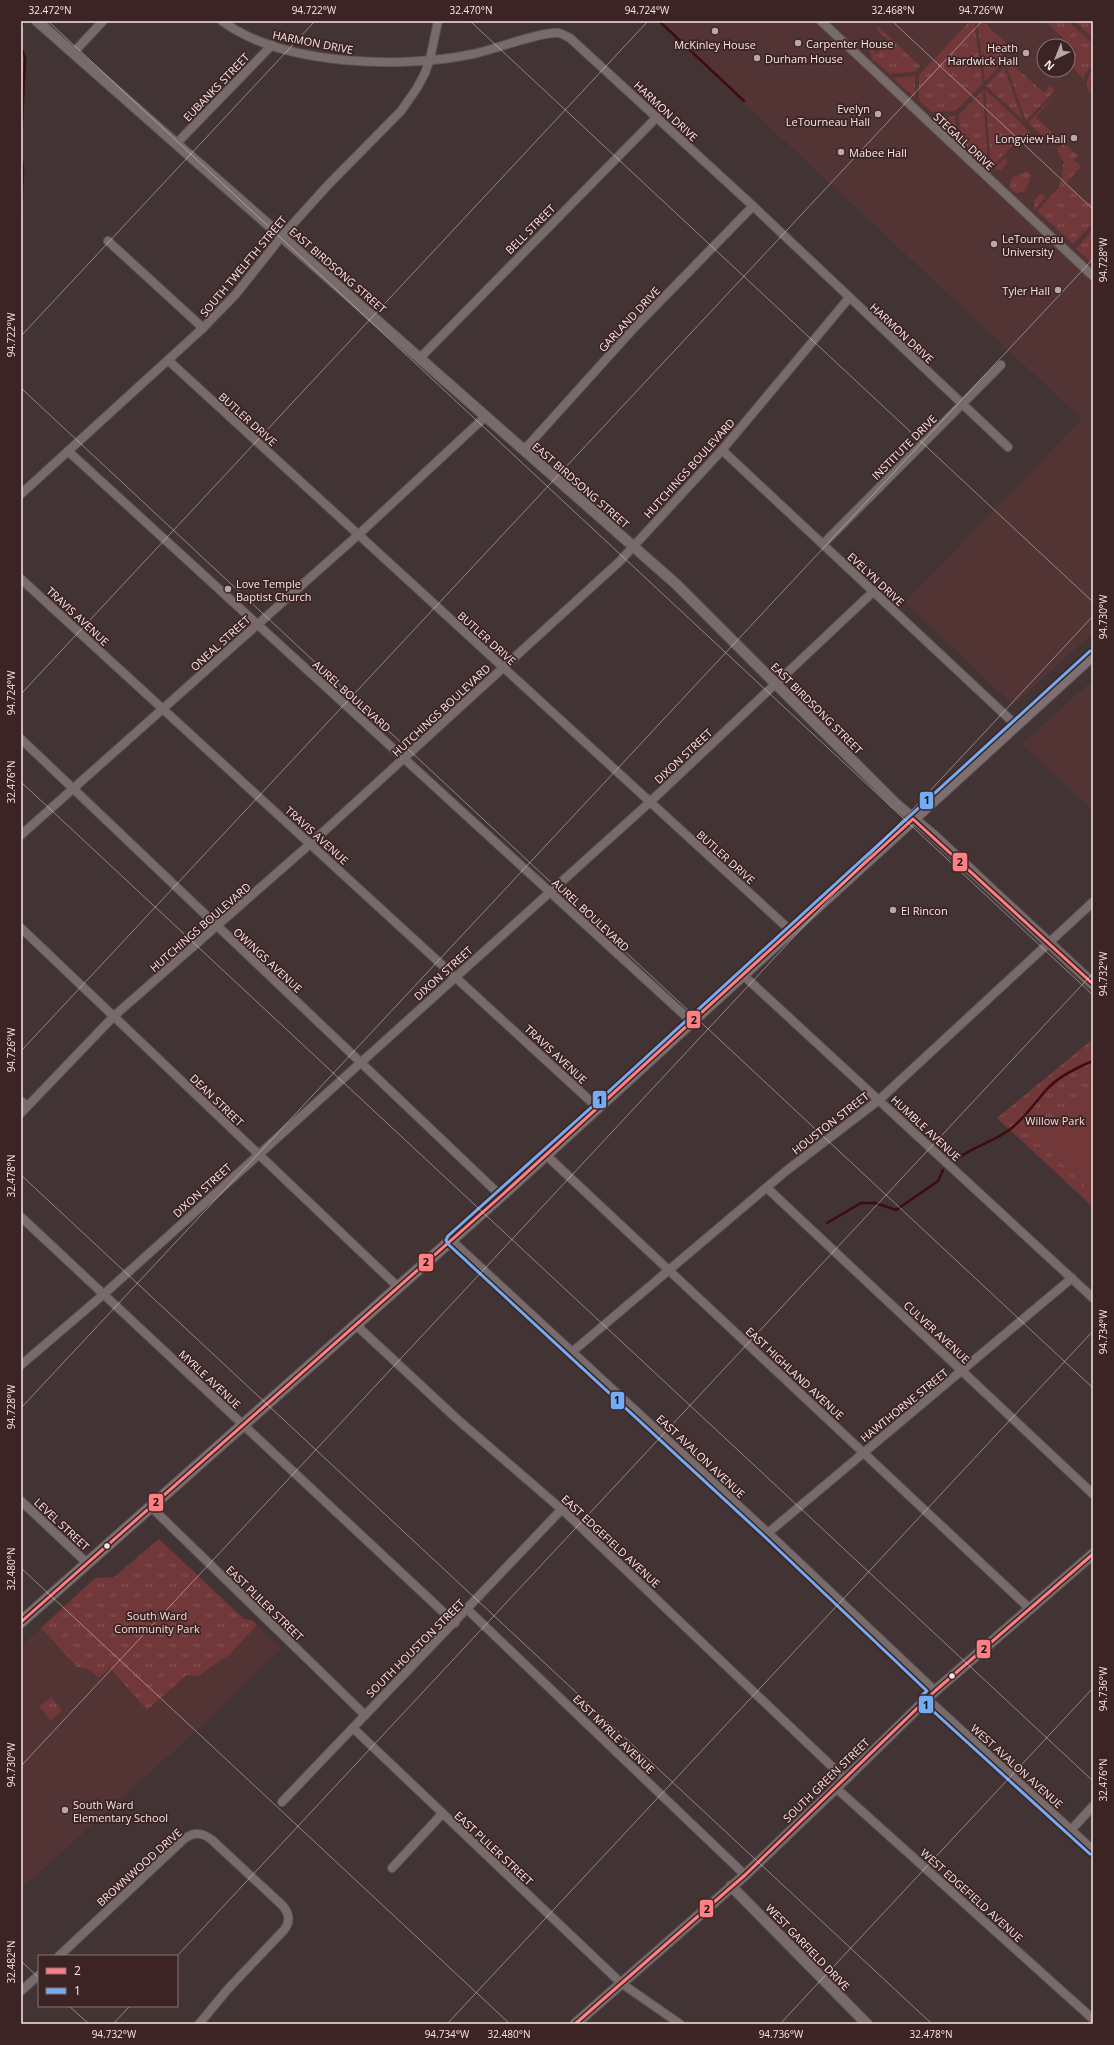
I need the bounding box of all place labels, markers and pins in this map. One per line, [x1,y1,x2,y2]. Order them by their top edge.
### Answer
marker: McKinley House [710,26,720,36]
place label: Carpenter House [806,36,894,51]
place label: McKinley House [674,37,756,52]
marker: Carpenter House [793,38,803,48]
place label: Heath Hardwick Hall [948,40,1018,68]
marker: Heath Hardwick Hall [1021,48,1031,58]
place label: Durham House [765,51,843,66]
marker: Durham House [752,53,762,63]
place label: Evelyn LeTourneau Hall [786,101,870,129]
marker: Evelyn LeTourneau Hall [873,109,883,119]
place label: Longview Hall [995,131,1066,146]
marker: Longview Hall [1069,133,1079,143]
place label: Mabee Hall [849,145,907,160]
marker: Mabee Hall [836,147,846,157]
place label: LeTourneau University [1002,231,1064,259]
marker: LeTourneau University [989,239,999,249]
place label: Tyler Hall [1002,283,1050,298]
marker: Tyler Hall [1053,285,1063,295]
place label: Love Temple Baptist Church [236,576,312,604]
marker: Love Temple Baptist Church [223,584,233,594]
place label: El Rincon [901,903,948,918]
marker: El Rincon [888,905,898,915]
unlabelled marker [102,1541,112,1551]
unlabelled marker [947,1671,957,1681]
place label: South Ward Elementary School [73,1797,168,1825]
marker: South Ward Elementary School [60,1805,70,1815]

